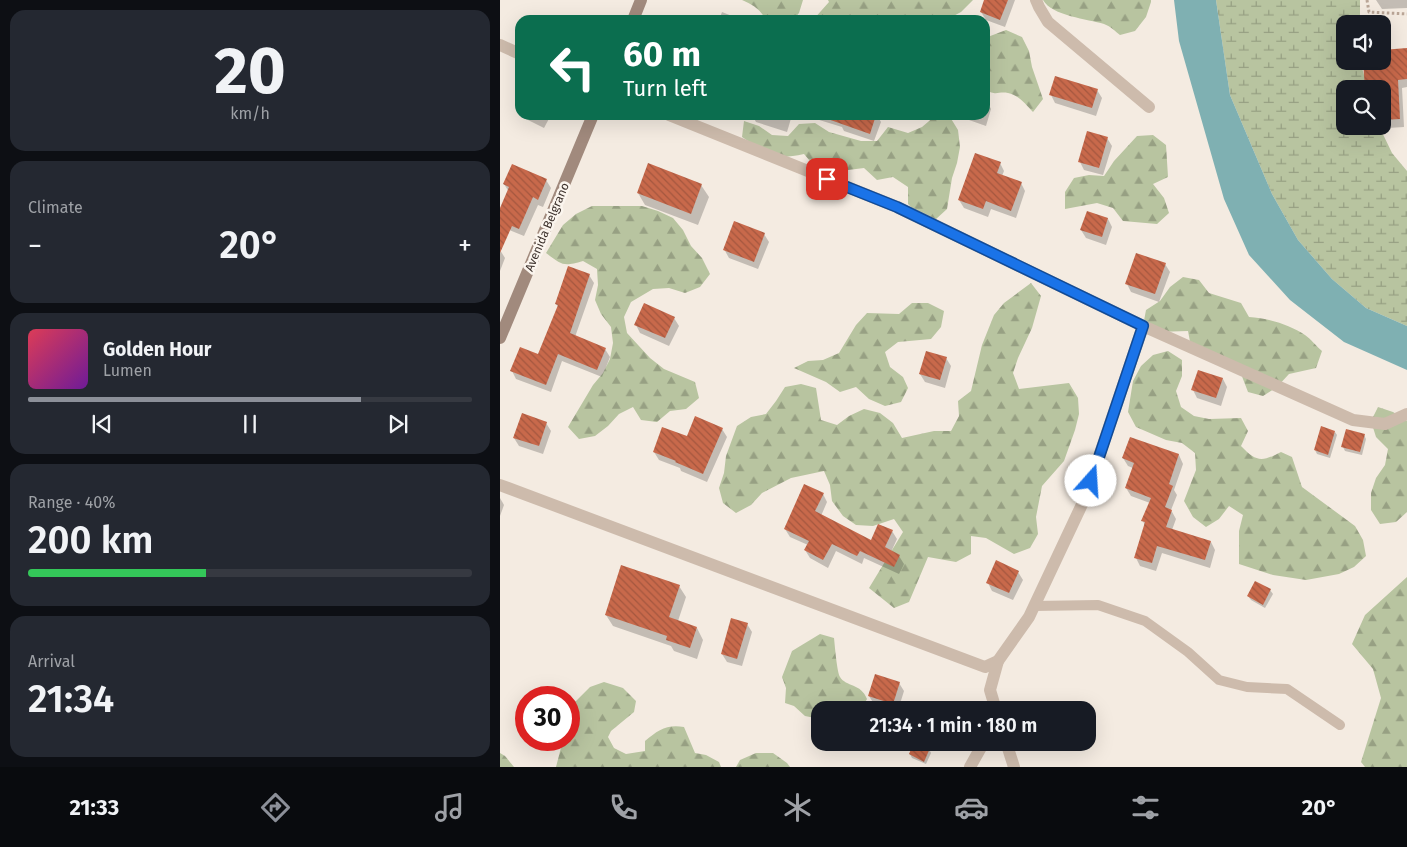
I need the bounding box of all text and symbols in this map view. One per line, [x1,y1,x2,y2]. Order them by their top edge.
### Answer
map controls [1336,15,1391,135]
button: sound [1336,15,1391,70]
text: 20 [214,32,286,110]
text: 60 m [623,33,701,75]
icon: left [540,35,605,100]
text: Turn left [623,75,707,102]
button: search [1336,80,1391,135]
text: km/h [230,104,270,123]
pin [806,158,848,200]
icon: arrive [813,165,841,193]
street label: Avenida Belgrano [522,181,572,273]
text: Climate [28,198,83,217]
text: 20° [219,222,281,268]
text: − [28,229,42,262]
text: + [458,229,472,262]
text: Golden Hour [103,338,212,361]
text: Lumen [103,361,152,380]
icon: previous [88,410,116,438]
icon: pause [236,410,264,438]
icon: next [384,410,412,438]
position arrow [1064,454,1116,506]
text: Range · 40% [28,493,115,512]
text: 200 km [28,517,154,563]
text: Arrival [28,652,75,671]
text: 21:34 [28,676,114,722]
speed limit sign: 30 [515,686,580,751]
text: 21:34 · 1 min · 180 m [870,714,1037,737]
icon: directions [258,790,293,825]
icon: music [432,790,467,825]
icon: phone [606,790,641,825]
icon: climate [780,790,815,825]
icon: car [954,790,989,825]
icon: filters [1128,790,1163,825]
text: 21:33 [69,794,119,821]
text: 20° [1302,794,1337,821]

